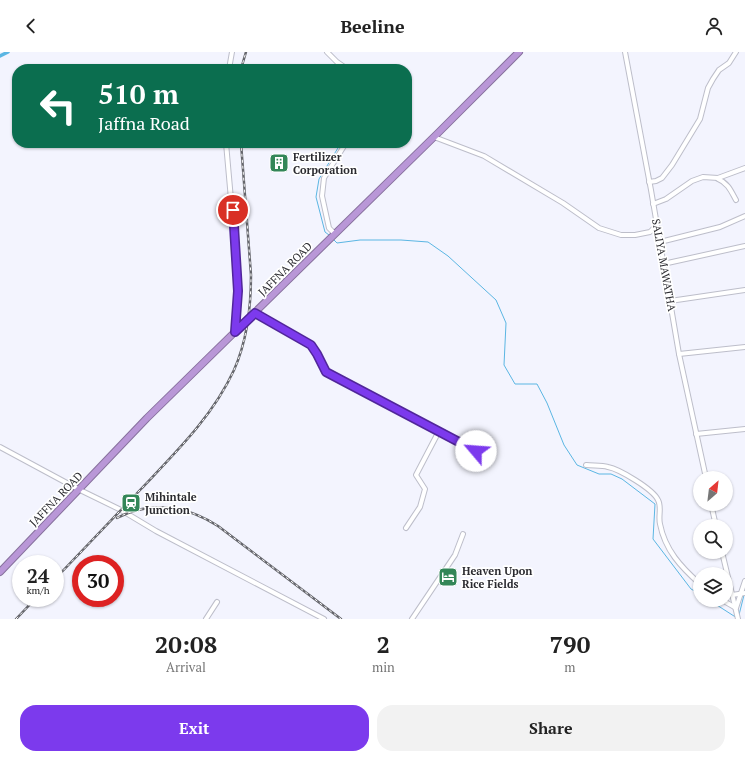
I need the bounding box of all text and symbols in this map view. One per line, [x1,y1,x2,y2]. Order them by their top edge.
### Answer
text: Beeline [340,14,405,38]
icon: back [20,15,42,37]
icon: person [703,15,725,37]
text: 510 m [98,75,179,112]
icon: left [32,80,84,132]
text: Jaffna Road [98,111,190,135]
place label: Fertilizer Corporation [293,150,357,177]
building icon: Fertilizer Corporation [268,152,290,174]
pin [216,193,250,227]
icon: arrive [222,199,244,221]
street label: SALIYA MAWATHA [649,218,679,313]
street label: JAFFNA ROAD [255,239,315,299]
position arrow [455,430,497,472]
street label: JAFFNA ROAD [26,469,86,529]
north arrow [693,471,733,511]
map controls [693,471,733,607]
place label: Mihintale Junction [145,490,197,517]
station icon: Mihintale Junction [120,492,142,514]
button: search [693,519,733,559]
speed limit sign: 30 [72,555,124,607]
text: 24 [27,562,49,589]
place label: Heaven Upon Rice Fields [462,564,532,591]
hotel icon: Heaven Upon Rice Fields [437,566,459,588]
button: layers [693,567,733,607]
text: km/h [26,584,50,597]
text: 20:08 [155,628,217,660]
text: 2 [377,628,390,660]
text: 790 [550,628,590,660]
text: Arrival [166,658,206,676]
text: min [372,658,395,676]
text: m [564,658,576,676]
button: Exit [20,705,369,751]
button: Share [377,705,725,751]

